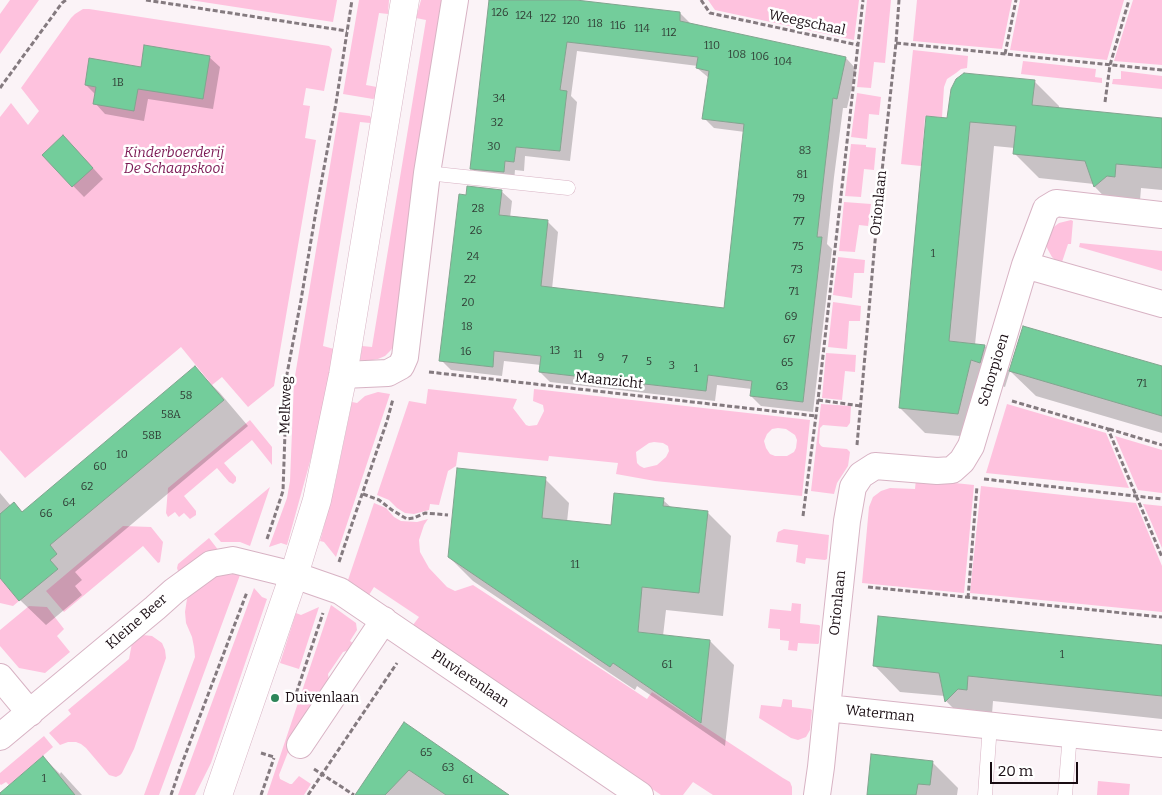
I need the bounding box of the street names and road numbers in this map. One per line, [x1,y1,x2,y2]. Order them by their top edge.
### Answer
street label: Weegschaal [767,7,847,39]
street label: Orionlaan [867,170,891,236]
street label: Schorpioen [975,332,1013,408]
street label: Maanzicht [574,369,644,393]
street label: Melkweg [277,376,295,434]
street label: Orionlaan [826,570,850,636]
street label: Kleine Beer [103,591,171,653]
street label: Pluvierenlaan [428,647,512,711]
street label: Waterman [845,702,915,726]

